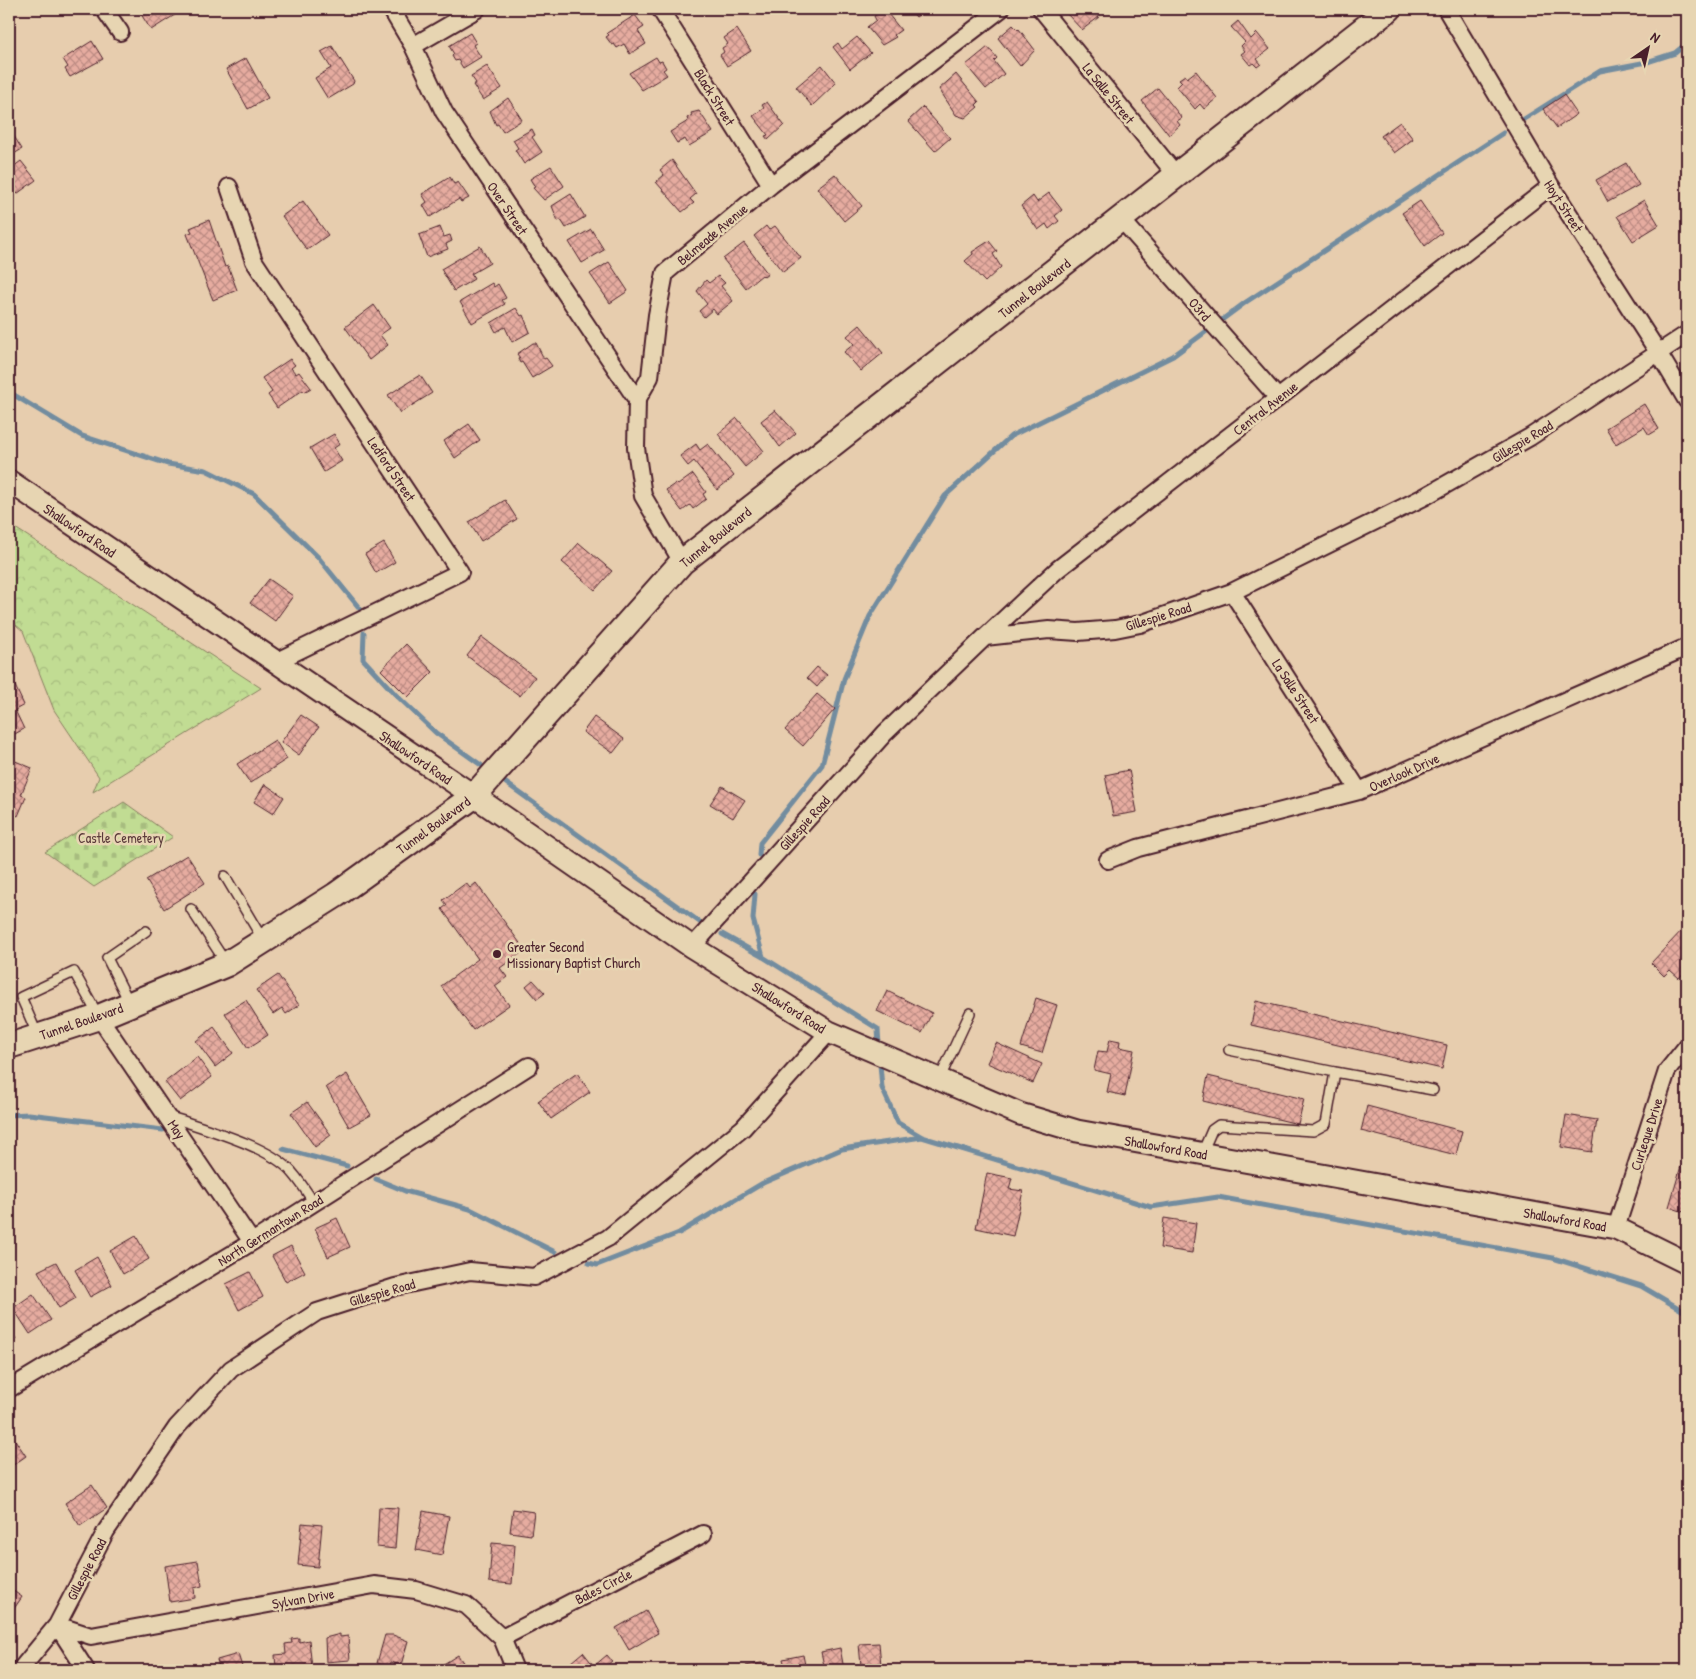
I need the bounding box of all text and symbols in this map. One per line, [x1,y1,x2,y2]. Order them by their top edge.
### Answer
north arrow [1624,22,1674,72]
text: N [1647,27,1664,47]
street label: La Salle Street [1079,59,1140,128]
street label: Black Street [690,65,740,129]
street label: Hoyt Street [1539,176,1588,237]
street label: Over Street [483,178,533,238]
street label: Belmeade Avenue [673,199,752,269]
street label: Tunnel Boulevard [994,253,1075,322]
street label: O3rd [1185,293,1216,325]
street label: Central Avenue [1229,376,1302,439]
street label: Gillespie Road [1488,415,1557,467]
street label: Ledford Street [364,433,421,505]
street label: Shallowford Road [40,499,120,562]
street label: Tunnel Boulevard [675,502,755,572]
street label: Gillespie Road [1123,597,1194,636]
street label: La Salle Street [1268,655,1324,727]
street label: Shallowford Road [376,726,456,789]
street label: Overlook Drive [1366,748,1442,796]
street label: Tunnel Boulevard [392,791,474,858]
street label: Gillespie Road [774,791,835,855]
park label: Castle Cemetery [78,828,164,848]
place label: Greater Second Missionary Baptist Church [507,937,640,973]
marker: Greater Second Missionary Baptist Church [491,948,503,960]
street label: Shallowford Road [749,977,830,1038]
street label: Tunnel Boulevard [37,998,126,1044]
street label: Curleque Drive [1625,1095,1668,1173]
street label: May [163,1116,190,1143]
street label: Shallowford Road [1123,1130,1209,1164]
street label: North Germantown Road [214,1190,327,1270]
street label: Shallowford Road [1522,1202,1608,1236]
street label: Gillespie Road [347,1273,418,1311]
street label: Gillespie Road [62,1534,111,1604]
street label: Bales Circle [571,1563,635,1608]
street label: Sylvan Drive [270,1583,336,1614]

